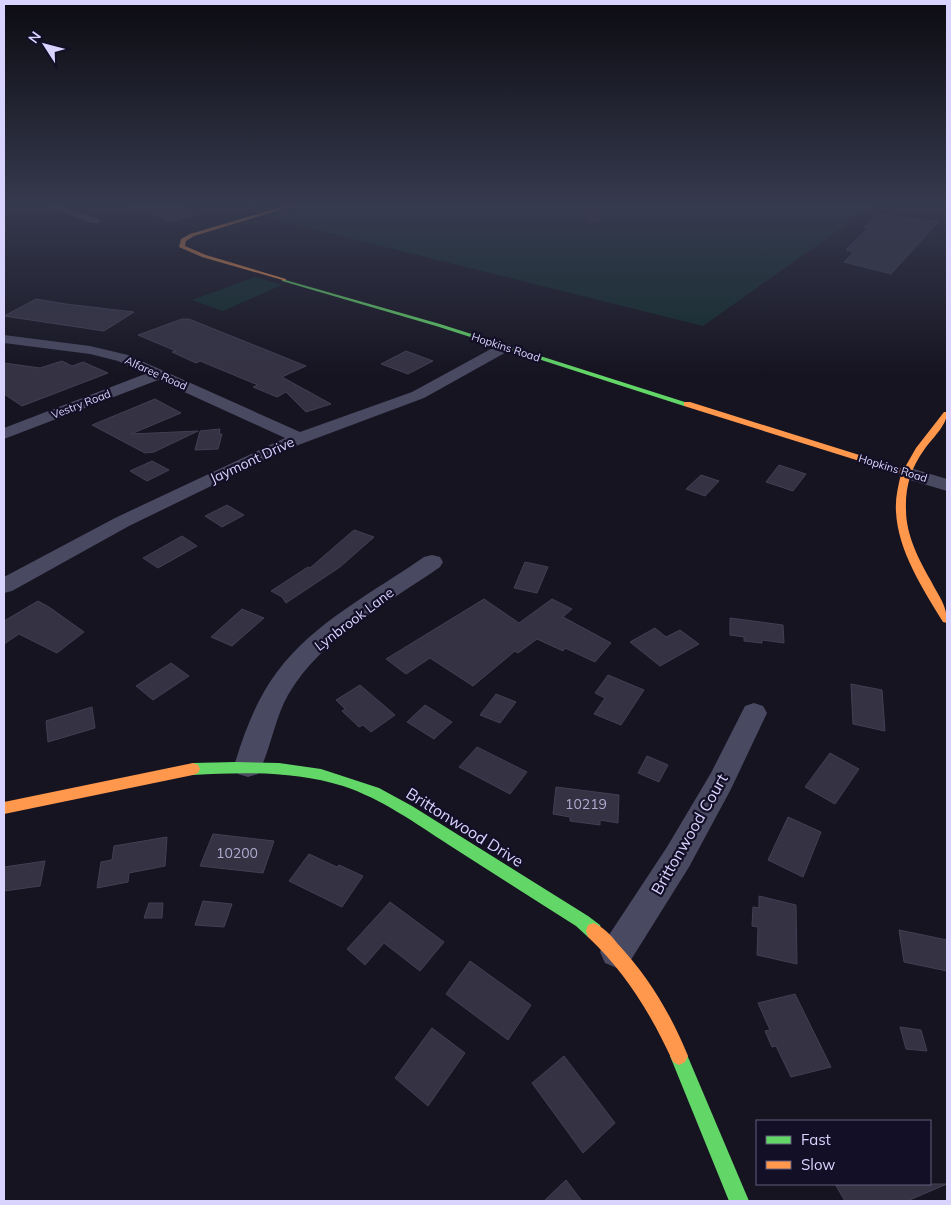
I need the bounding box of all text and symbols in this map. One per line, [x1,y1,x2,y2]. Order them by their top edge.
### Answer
north arrow [20,20,70,70]
text: N [24,28,45,47]
street label: Hopkins Road [470,329,542,365]
street label: Alfaree Road [123,353,189,393]
street label: Vestry Road [49,386,113,422]
street label: Jaymont Drive [207,433,297,487]
street label: Hopkins Road [857,451,929,485]
street label: Lynbrook Lane [311,583,397,655]
street label: Brittonwood Court [646,770,732,898]
street label: Brittonwood Drive [403,783,527,871]
house number: 10219 [565,795,607,813]
house number: 10200 [216,844,258,862]
legend [756,1120,931,1185]
text: Fast [801,1130,831,1149]
text: Slow [801,1155,835,1174]

